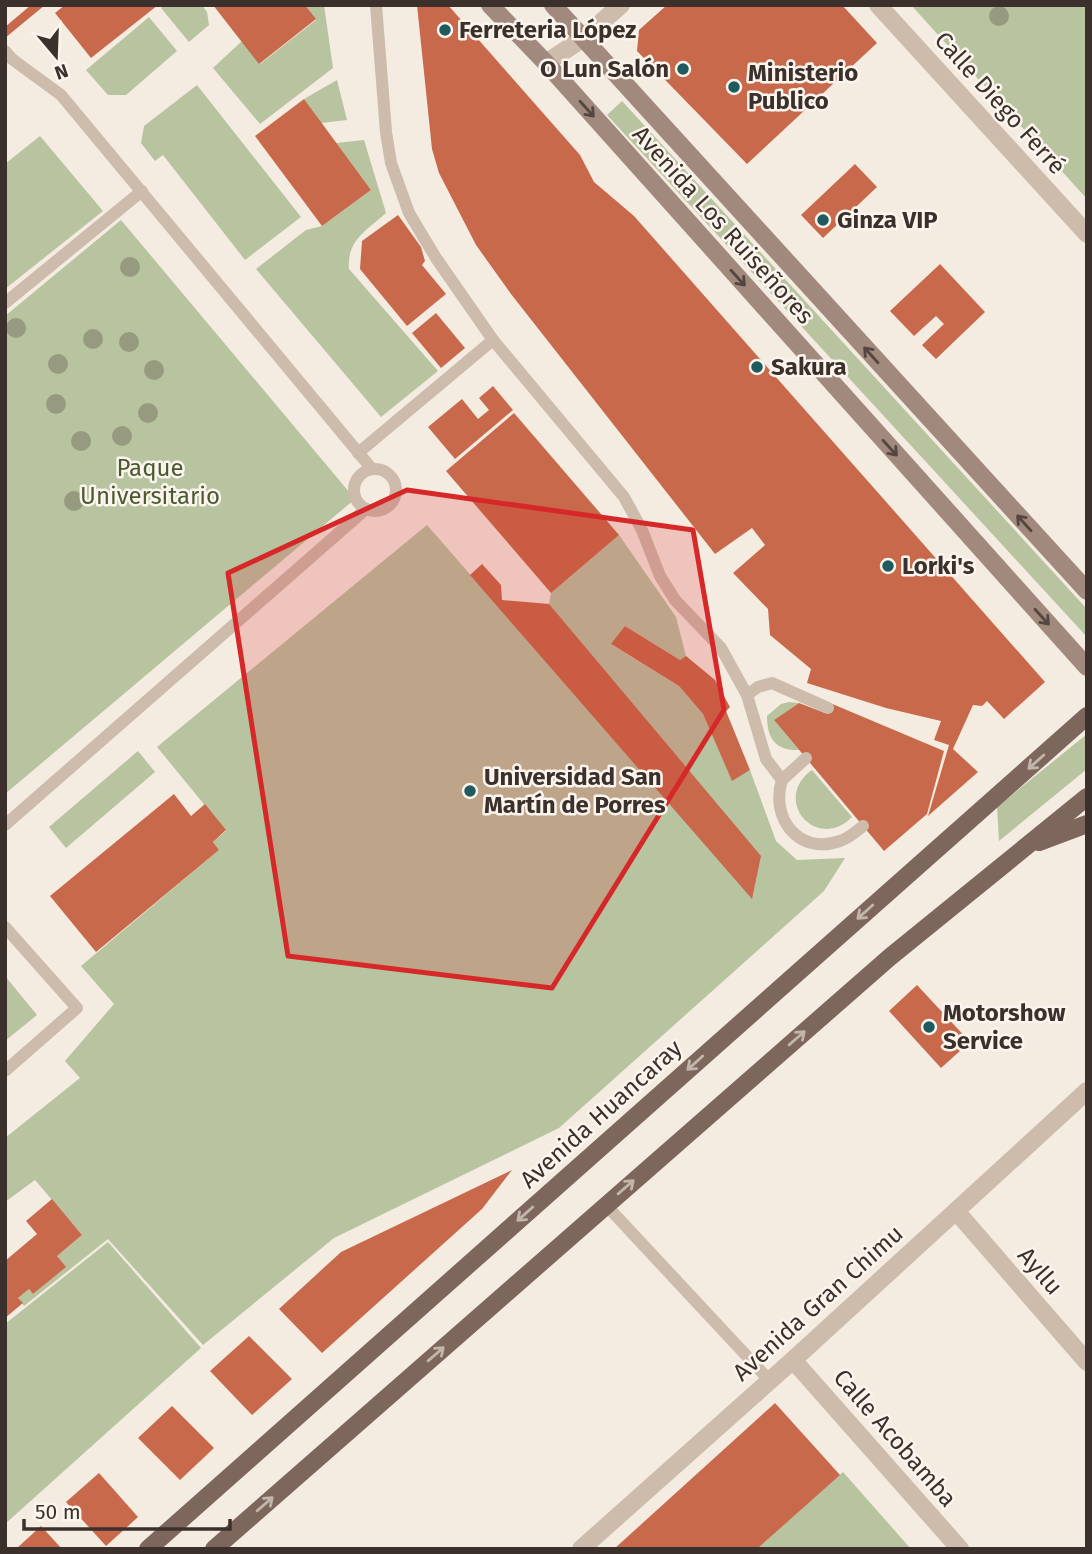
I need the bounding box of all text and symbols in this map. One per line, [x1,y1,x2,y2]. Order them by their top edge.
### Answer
place label: Ferreteria López [459,16,636,44]
north arrow [21,21,91,91]
marker: Ferreteria López [437,22,453,38]
street label: Calle Diego Ferré [929,26,1071,180]
place label: O Lun Salón [540,55,669,83]
text: N [52,59,71,85]
place label: Ministerio Publico [748,59,858,115]
marker: O Lun Salón [675,61,691,77]
marker: Ministerio Publico [726,79,742,95]
one-way arrow [578,100,595,117]
street label: Avenida Los Ruiseñores [627,120,819,330]
place label: Ginza VIP [837,206,938,234]
marker: Ginza VIP [815,212,831,228]
one-way arrow [730,269,747,286]
one-way arrow [862,347,879,364]
place label: Sakura [771,353,847,381]
marker: Sakura [749,359,765,375]
one-way arrow [882,439,898,457]
park label: Paque Universitario [80,454,220,510]
one-way arrow [1016,514,1032,532]
place label: Lorki's [902,552,975,580]
marker: Lorki's [880,558,896,574]
one-way arrow [1034,608,1050,626]
one-way arrow [1028,753,1045,770]
place label: Universidad San Martín de Porres [484,763,666,819]
marker: Universidad San Martín de Porres [462,783,478,799]
one-way arrow [857,904,875,920]
place label: Motorshow Service [943,999,1066,1055]
marker: Motorshow Service [921,1019,937,1035]
one-way arrow [788,1030,806,1046]
street label: Avenida Huancaray [514,1034,688,1194]
one-way arrow [687,1055,704,1072]
one-way arrow [616,1179,634,1195]
one-way arrow [516,1206,534,1222]
street label: Avenida Gran Chimu [727,1219,909,1387]
street label: Ayllu [1012,1242,1068,1300]
one-way arrow [427,1346,445,1362]
street label: Calle Acobamba [828,1364,962,1512]
scale bar [24,1488,231,1532]
one-way arrow [256,1496,274,1512]
text: 50 m [35,1499,81,1525]

